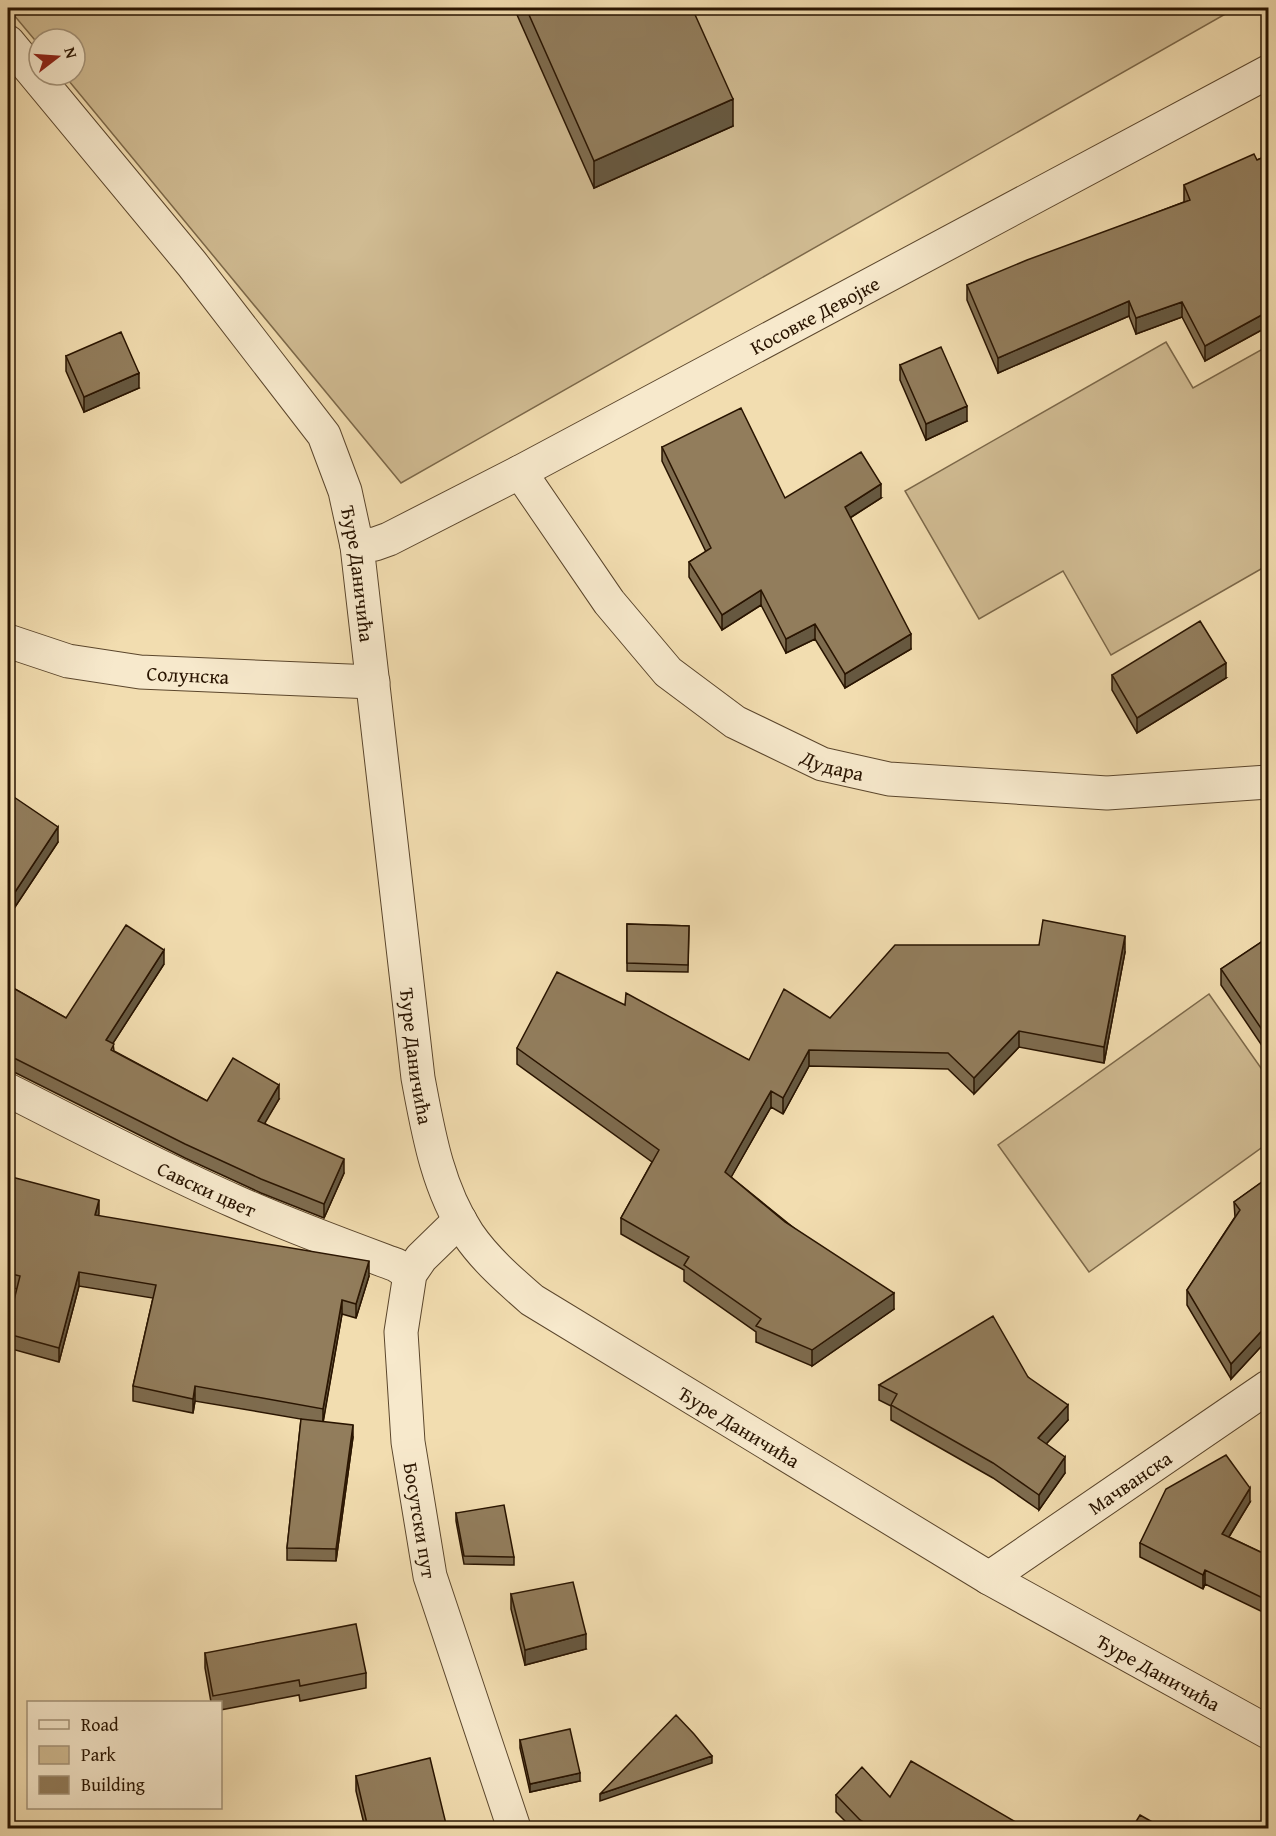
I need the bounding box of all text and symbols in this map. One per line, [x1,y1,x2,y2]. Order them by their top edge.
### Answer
north arrow [27,27,87,87]
text: N [58,44,84,62]
street label: Косовке Девојке [745,268,884,361]
street label: Ђуре Даничића [334,503,382,644]
street label: Солунска [146,658,230,690]
street label: Дудара [796,741,867,788]
street label: Ђуре Даничића [393,986,441,1127]
street label: Савски цвет [153,1153,261,1224]
street label: Ђуре Даничића [673,1378,806,1475]
street label: Мачванска [1082,1443,1177,1521]
street label: Босутски пут [397,1460,445,1581]
street label: Ђуре Даничића [1092,1626,1226,1718]
legend [27,1701,222,1809]
text: Road [81,1711,119,1738]
text: Park [81,1741,117,1768]
text: Building [81,1771,145,1798]

